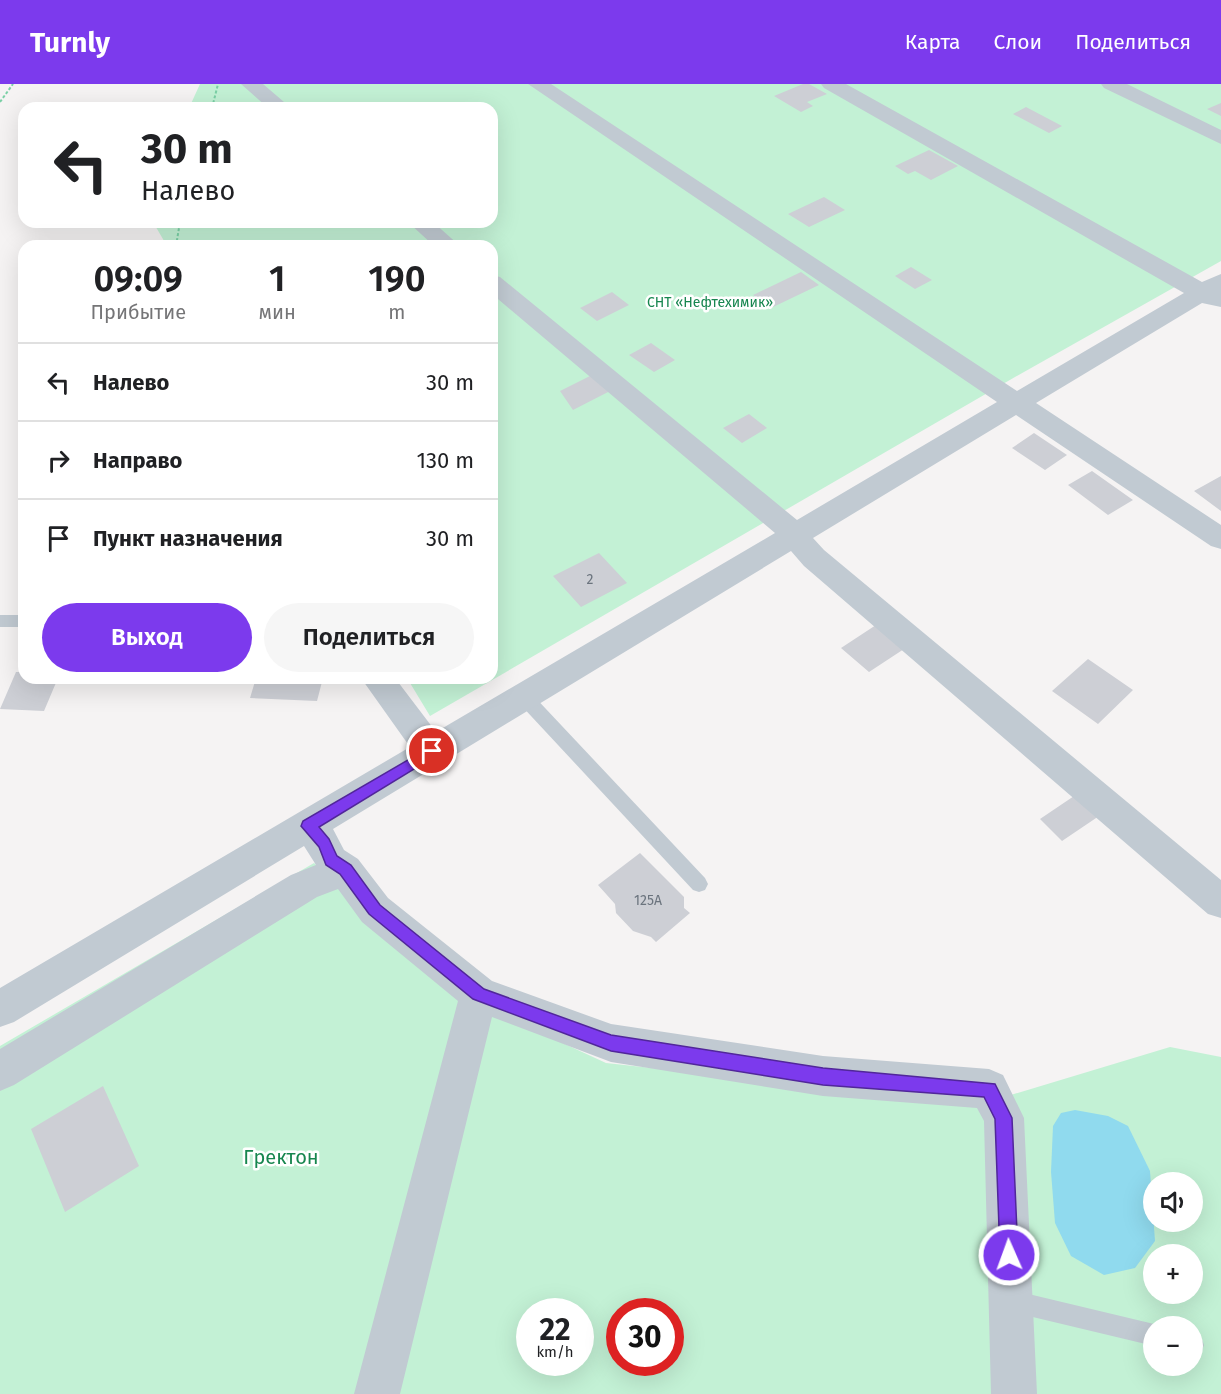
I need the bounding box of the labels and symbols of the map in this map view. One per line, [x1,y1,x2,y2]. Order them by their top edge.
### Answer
park label: СНТ «Нефтехимик» [647,294,773,311]
house number: 2 [587,571,594,588]
pin [406,725,457,776]
house number: 125А [634,892,662,909]
park label: Гректон [243,1145,319,1169]
position arrow [977,1223,1041,1287]
speed limit sign: 30 [606,1298,684,1376]

